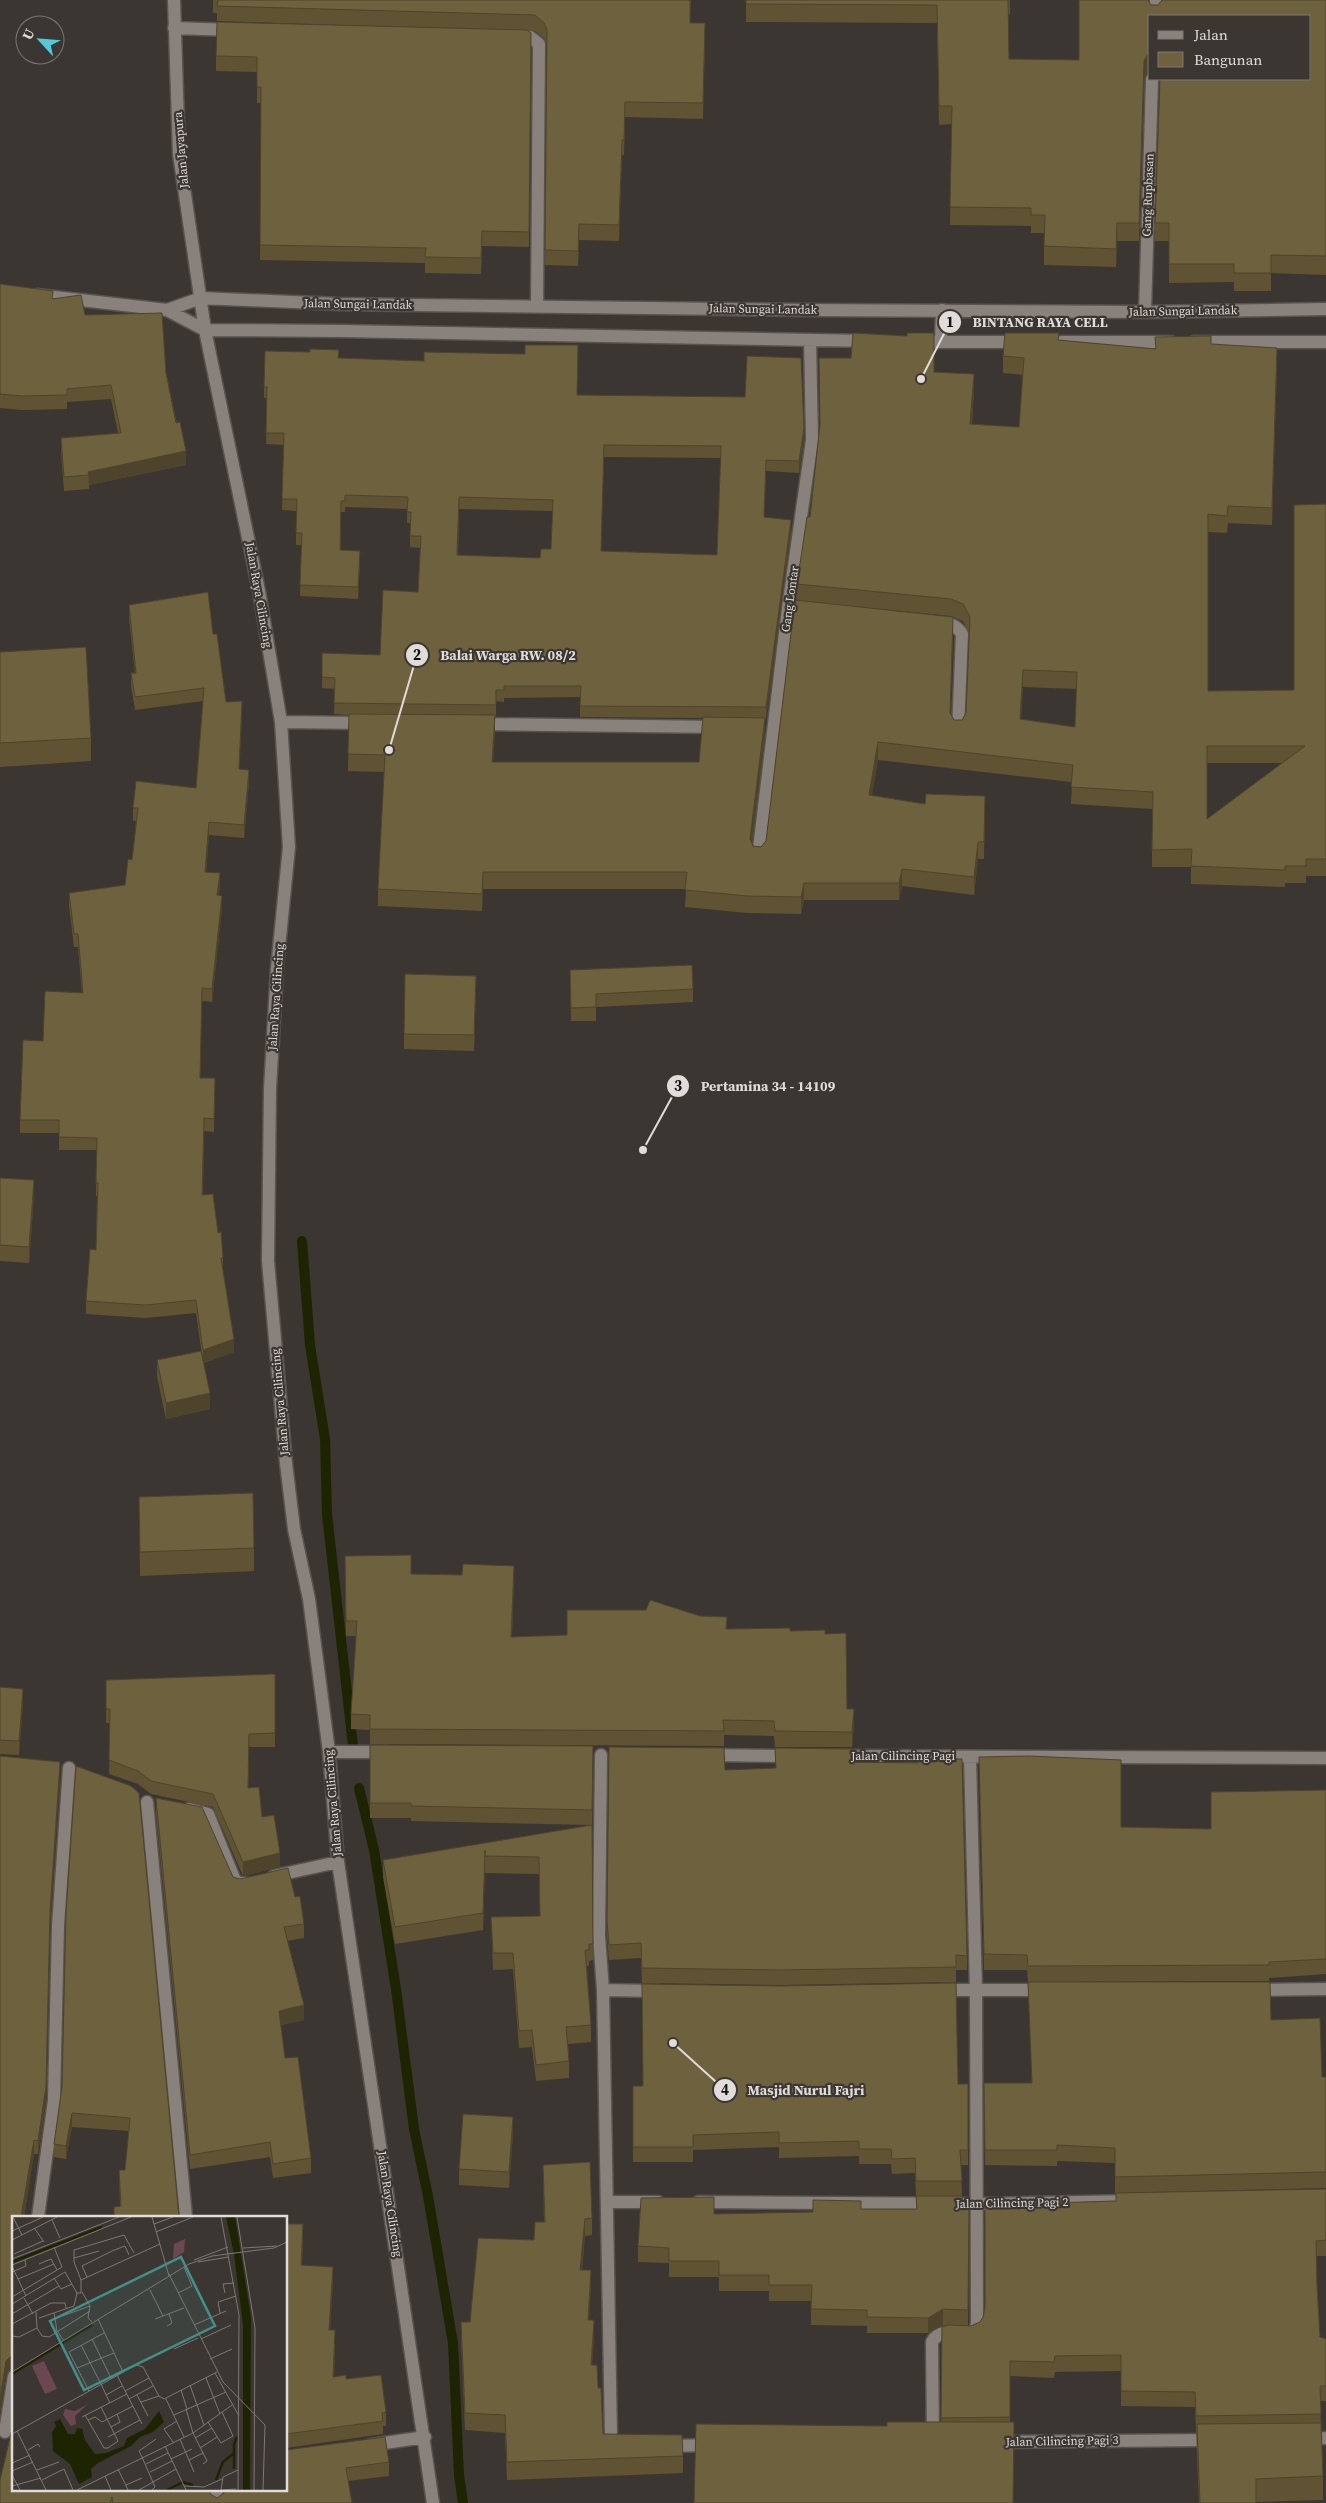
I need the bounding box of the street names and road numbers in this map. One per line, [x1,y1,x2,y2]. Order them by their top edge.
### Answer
street label: Jalan Jayapura [170,110,192,190]
street label: Gang Rupbasan [1139,153,1157,237]
street label: Jalan Sungai Landak [303,295,413,313]
street label: Jalan Sungai Landak [708,300,818,318]
street label: Jalan Sungai Landak [1128,302,1238,320]
street label: Jalan Raya Cilincing [242,540,276,649]
street label: Gang Lontar [777,565,803,633]
street label: Jalan Raya Cilincing [264,943,288,1052]
street label: Jalan Raya Cilincing [267,1348,293,1457]
street label: Jalan Cilincing Pagi [850,1748,955,1764]
street label: Jalan Raya Cilincing [320,1749,346,1858]
street label: Jalan Raya Cilincing [374,2149,406,2258]
street label: Jalan Cilincing Pagi 2 [954,2194,1069,2212]
street label: Jalan Cilincing Pagi 3 [1004,2432,1119,2450]

